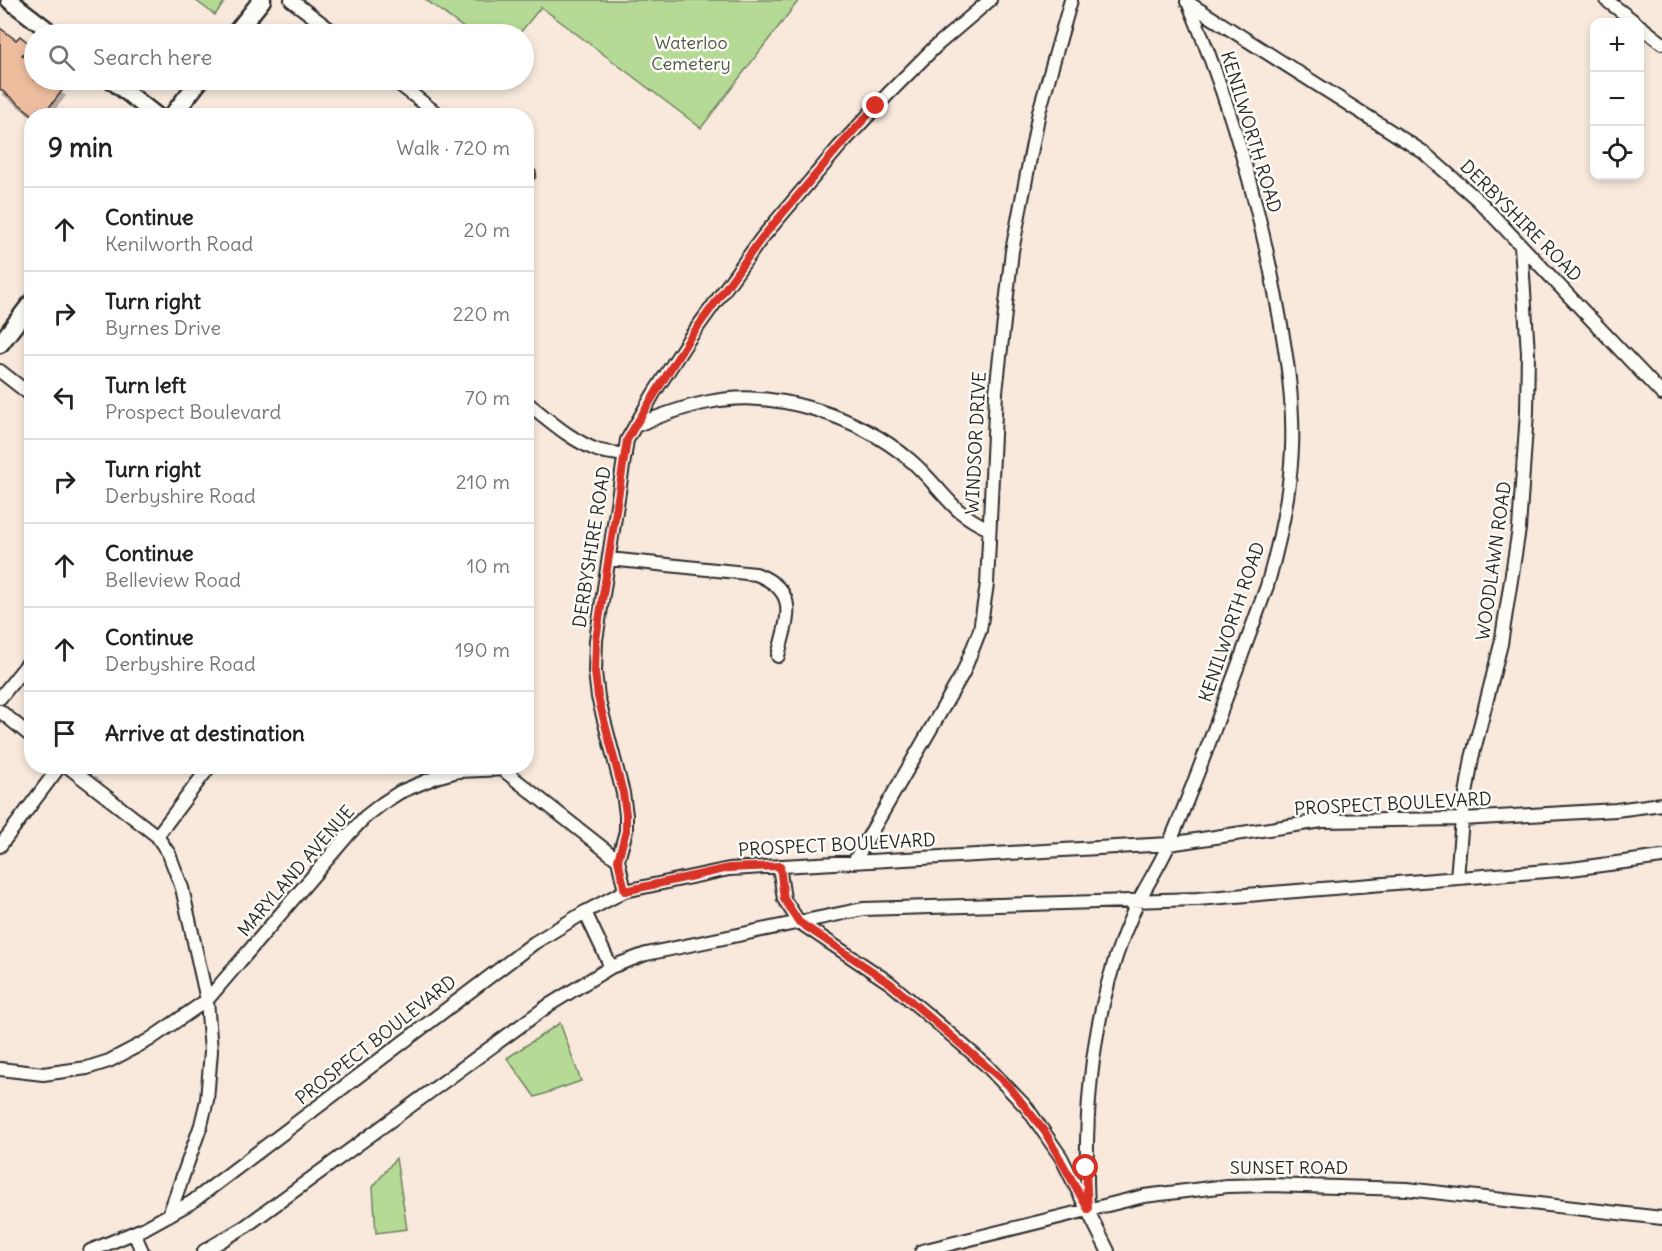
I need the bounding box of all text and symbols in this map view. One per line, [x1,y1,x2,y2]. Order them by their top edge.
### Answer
map controls [1590,18,1644,180]
button: + [1590,18,1644,72]
search box [24,24,534,90]
park label: Waterloo Cemetery [651,31,731,75]
icon: search [45,41,78,74]
text: Search here [93,43,212,71]
street label: KENILWORTH ROAD [1216,48,1287,215]
button: − [1590,72,1644,126]
route end [862,92,888,118]
button: locate [1590,126,1644,180]
text: 9 min [48,131,113,164]
text: Walk · 720 m [396,135,510,160]
street label: DERBYSHIRE ROAD [1456,155,1587,286]
text: Continue [105,203,194,231]
icon: ahead [48,213,81,246]
text: 20 m [464,217,510,242]
text: Kenilworth Road [105,231,253,256]
text: Turn right [105,287,201,315]
icon: right [48,297,81,330]
text: 220 m [453,301,510,326]
text: Byrnes Drive [105,315,221,340]
text: Turn left [105,371,186,399]
street label: WINDSOR DRIVE [960,371,991,515]
icon: left [48,381,81,414]
text: 70 m [465,385,510,410]
text: Prospect Boulevard [105,399,281,424]
text: Turn right [105,455,201,483]
icon: right [48,465,81,498]
street label: DERBYSHIRE ROAD [567,465,616,629]
text: 210 m [456,469,510,494]
street label: WOODLAWN ROAD [1471,480,1516,642]
text: Derbyshire Road [105,483,256,508]
text: Continue [105,539,194,567]
street label: KENILWORTH ROAD [1193,539,1270,705]
icon: ahead [48,549,81,582]
text: 10 m [467,553,510,578]
text: Belleview Road [105,567,241,592]
text: Continue [105,623,194,651]
icon: ahead [48,633,81,666]
text: 190 m [455,637,510,662]
text: Derbyshire Road [105,651,256,676]
icon: arrive [48,717,81,750]
text: Arrive at destination [105,719,305,747]
street label: PROSPECT BOULEVARD [1294,787,1492,820]
street label: MARYLAND AVENUE [232,800,359,941]
street label: PROSPECT BOULEVARD [738,828,936,861]
street label: PROSPECT BOULEVARD [291,970,461,1110]
route start [1072,1154,1098,1180]
street label: SUNSET ROAD [1230,1156,1348,1179]

